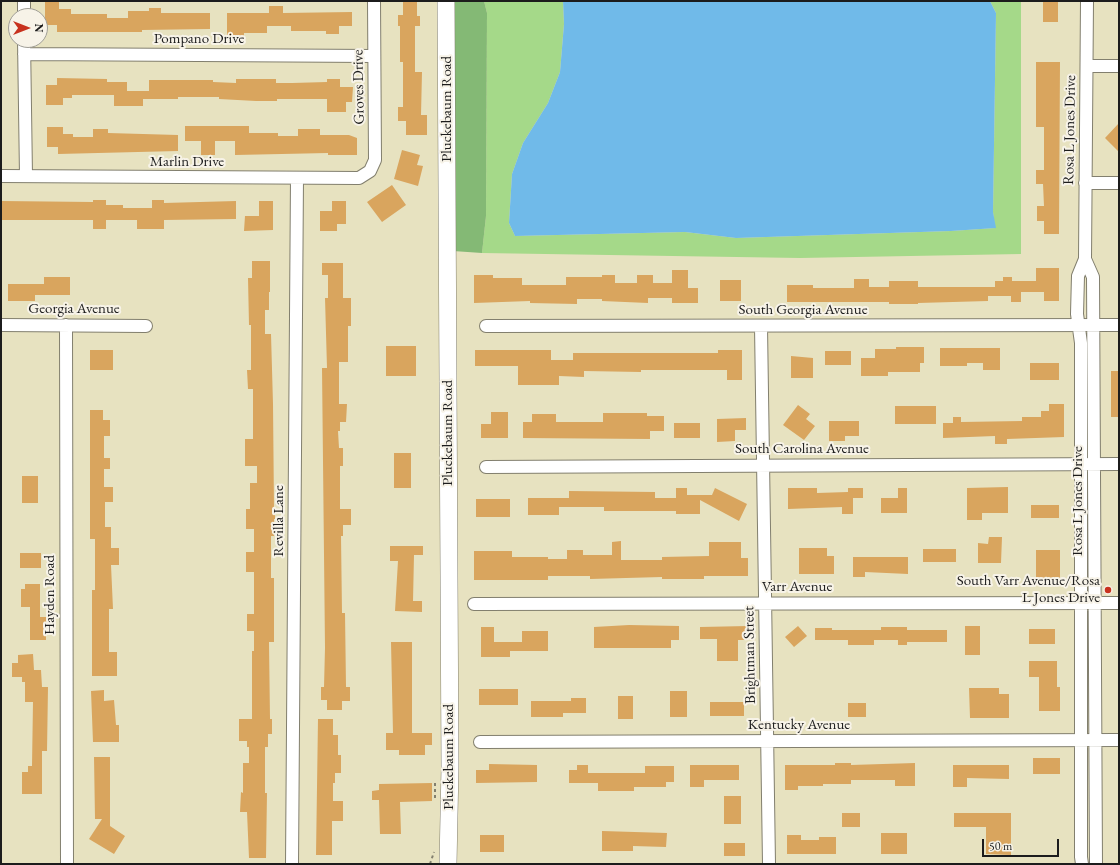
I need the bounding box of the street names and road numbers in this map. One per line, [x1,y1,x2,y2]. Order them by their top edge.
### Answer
street label: Pompano Drive [154,30,244,48]
street label: Groves Drive [349,49,369,125]
street label: Pluckebaum Road [438,56,456,162]
street label: Rosa L Jones Drive [1060,75,1080,185]
street label: Marlin Drive [150,153,224,171]
street label: Georgia Avenue [28,300,120,318]
street label: South Georgia Avenue [738,301,868,319]
street label: Pluckebaum Road [439,380,457,486]
street label: South Carolina Avenue [735,440,869,458]
street label: Rosa L Jones Drive [1069,446,1087,556]
street label: Revilla Lane [270,485,288,557]
street label: Hayden Road [41,555,59,635]
street label: Varr Avenue [762,578,832,596]
street label: Brightman Street [740,606,760,704]
street label: Pluckebaum Road [440,704,458,810]
street label: Kentucky Avenue [748,716,850,734]

